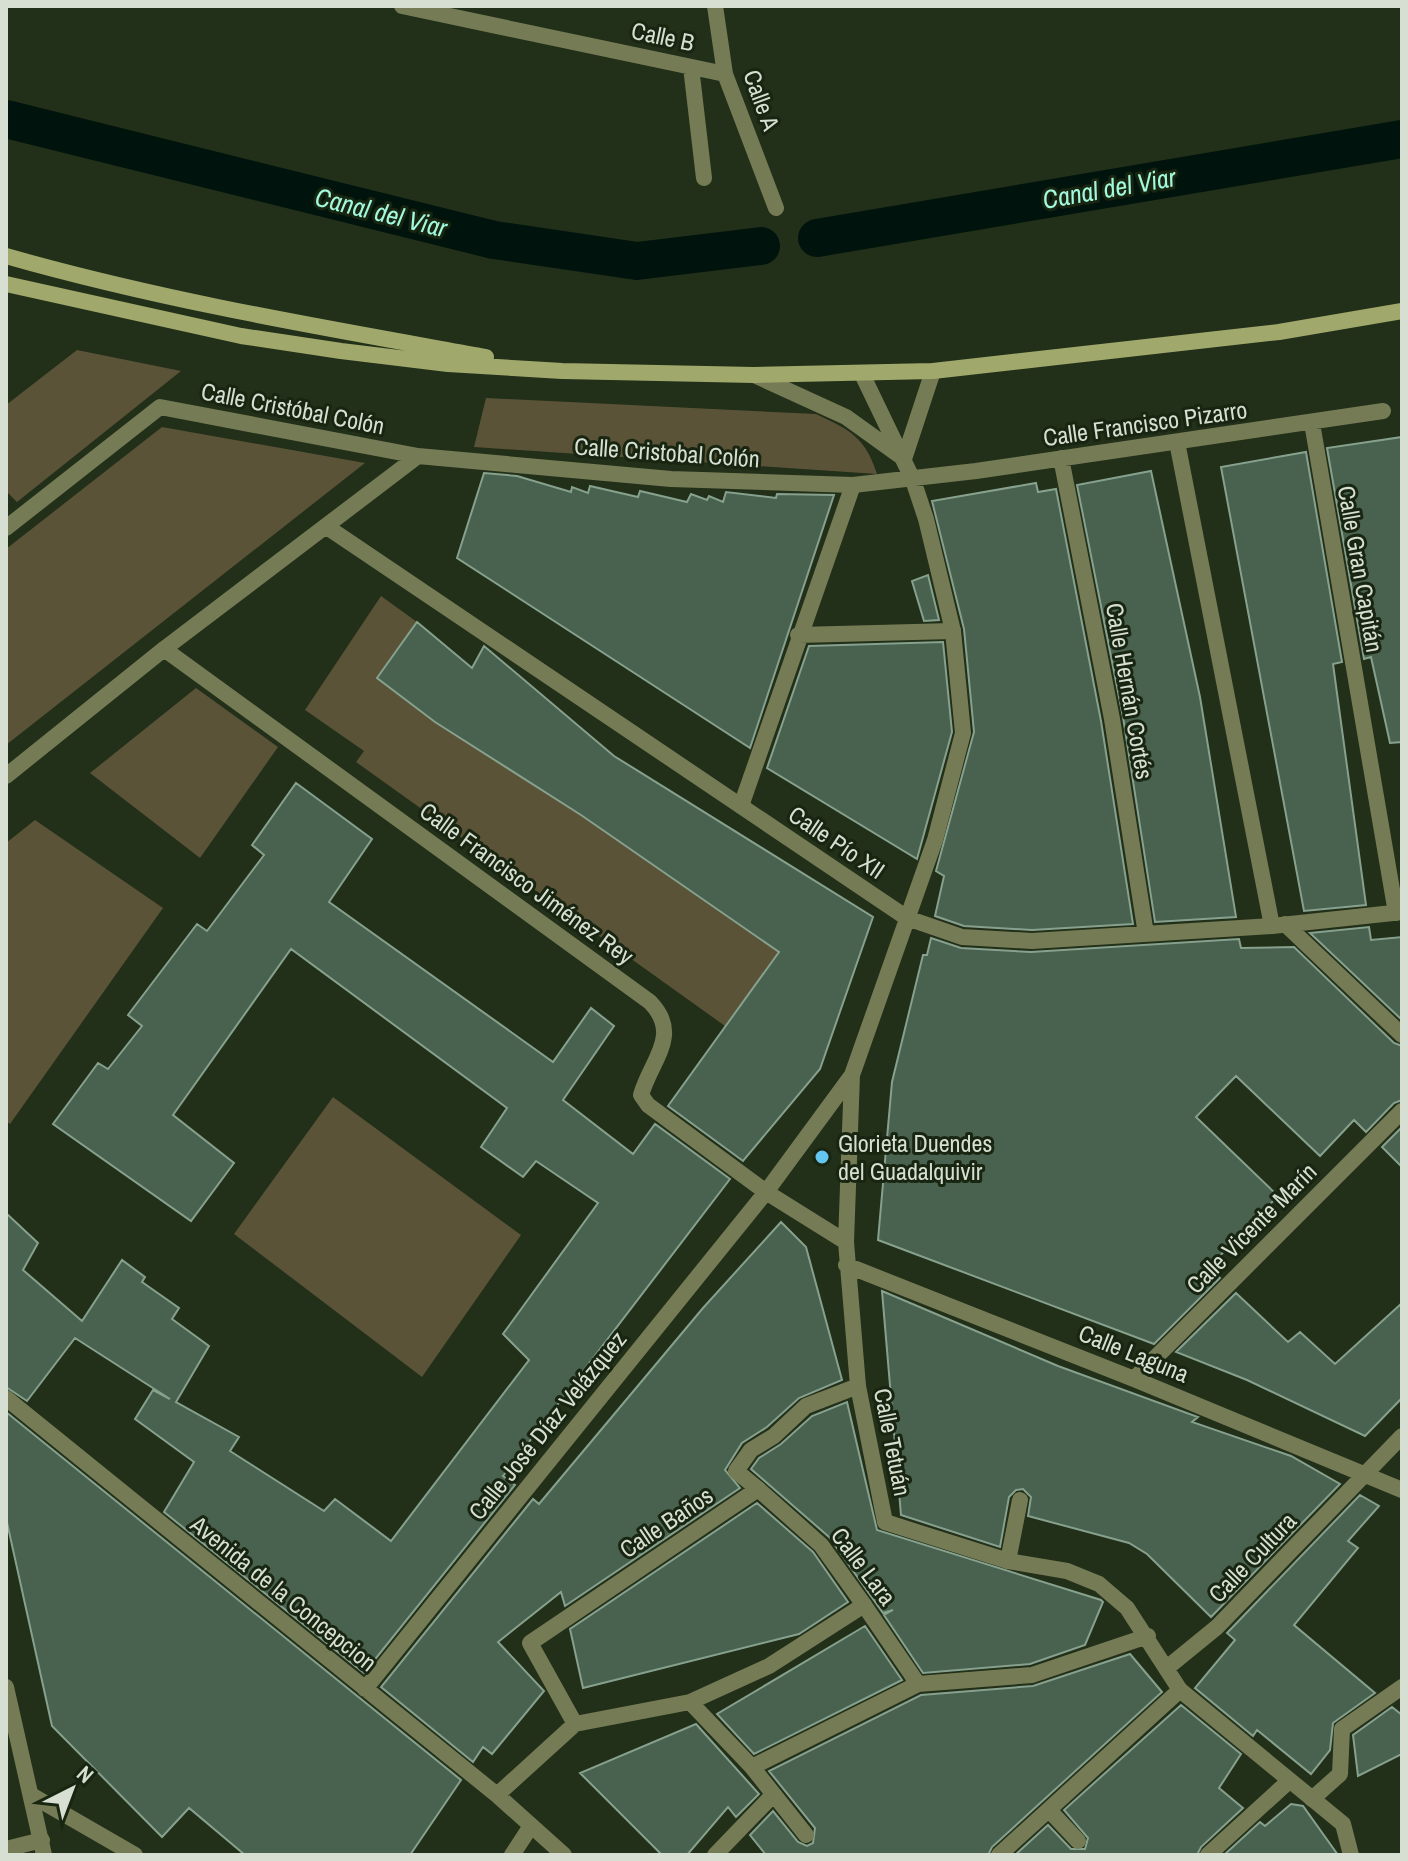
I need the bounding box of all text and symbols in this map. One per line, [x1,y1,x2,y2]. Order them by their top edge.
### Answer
street label: Calle B [629,14,697,58]
street label: Calle A [736,65,788,136]
water label: Canal del Viar [1040,159,1179,217]
water label: Canal del Viar [311,179,451,245]
street label: Calle Cristóbal Colón [199,375,387,441]
street label: Calle Francisco Pizarro [1041,393,1249,453]
street label: Calle Cristobal Colón [573,430,761,474]
street label: Calle Gran Capitán [1331,483,1391,655]
street label: Calle Hernán Cortés [1099,600,1161,782]
street label: Calle Francisco Jiménez Rey [414,795,640,972]
street label: Calle Pío XII [783,798,891,886]
place label: Glorieta Duendes del Guadalquivir [838,1127,992,1187]
marker: Glorieta Duendes del Guadalquivir [813,1148,831,1166]
street label: Calle Vicente Marín [1179,1156,1323,1300]
street label: Calle Laguna [1074,1316,1194,1390]
street label: Calle José Díaz Velázquez [461,1324,633,1526]
street label: Calle Tetuán [867,1385,919,1499]
street label: Calle Baños [613,1479,719,1565]
street label: Calle Cultura [1201,1505,1303,1609]
street label: Avenida de la Concepcion [184,1507,384,1678]
street label: Calle Lara [824,1521,904,1611]
north arrow [32,1749,112,1829]
text: N [71,1759,100,1790]

